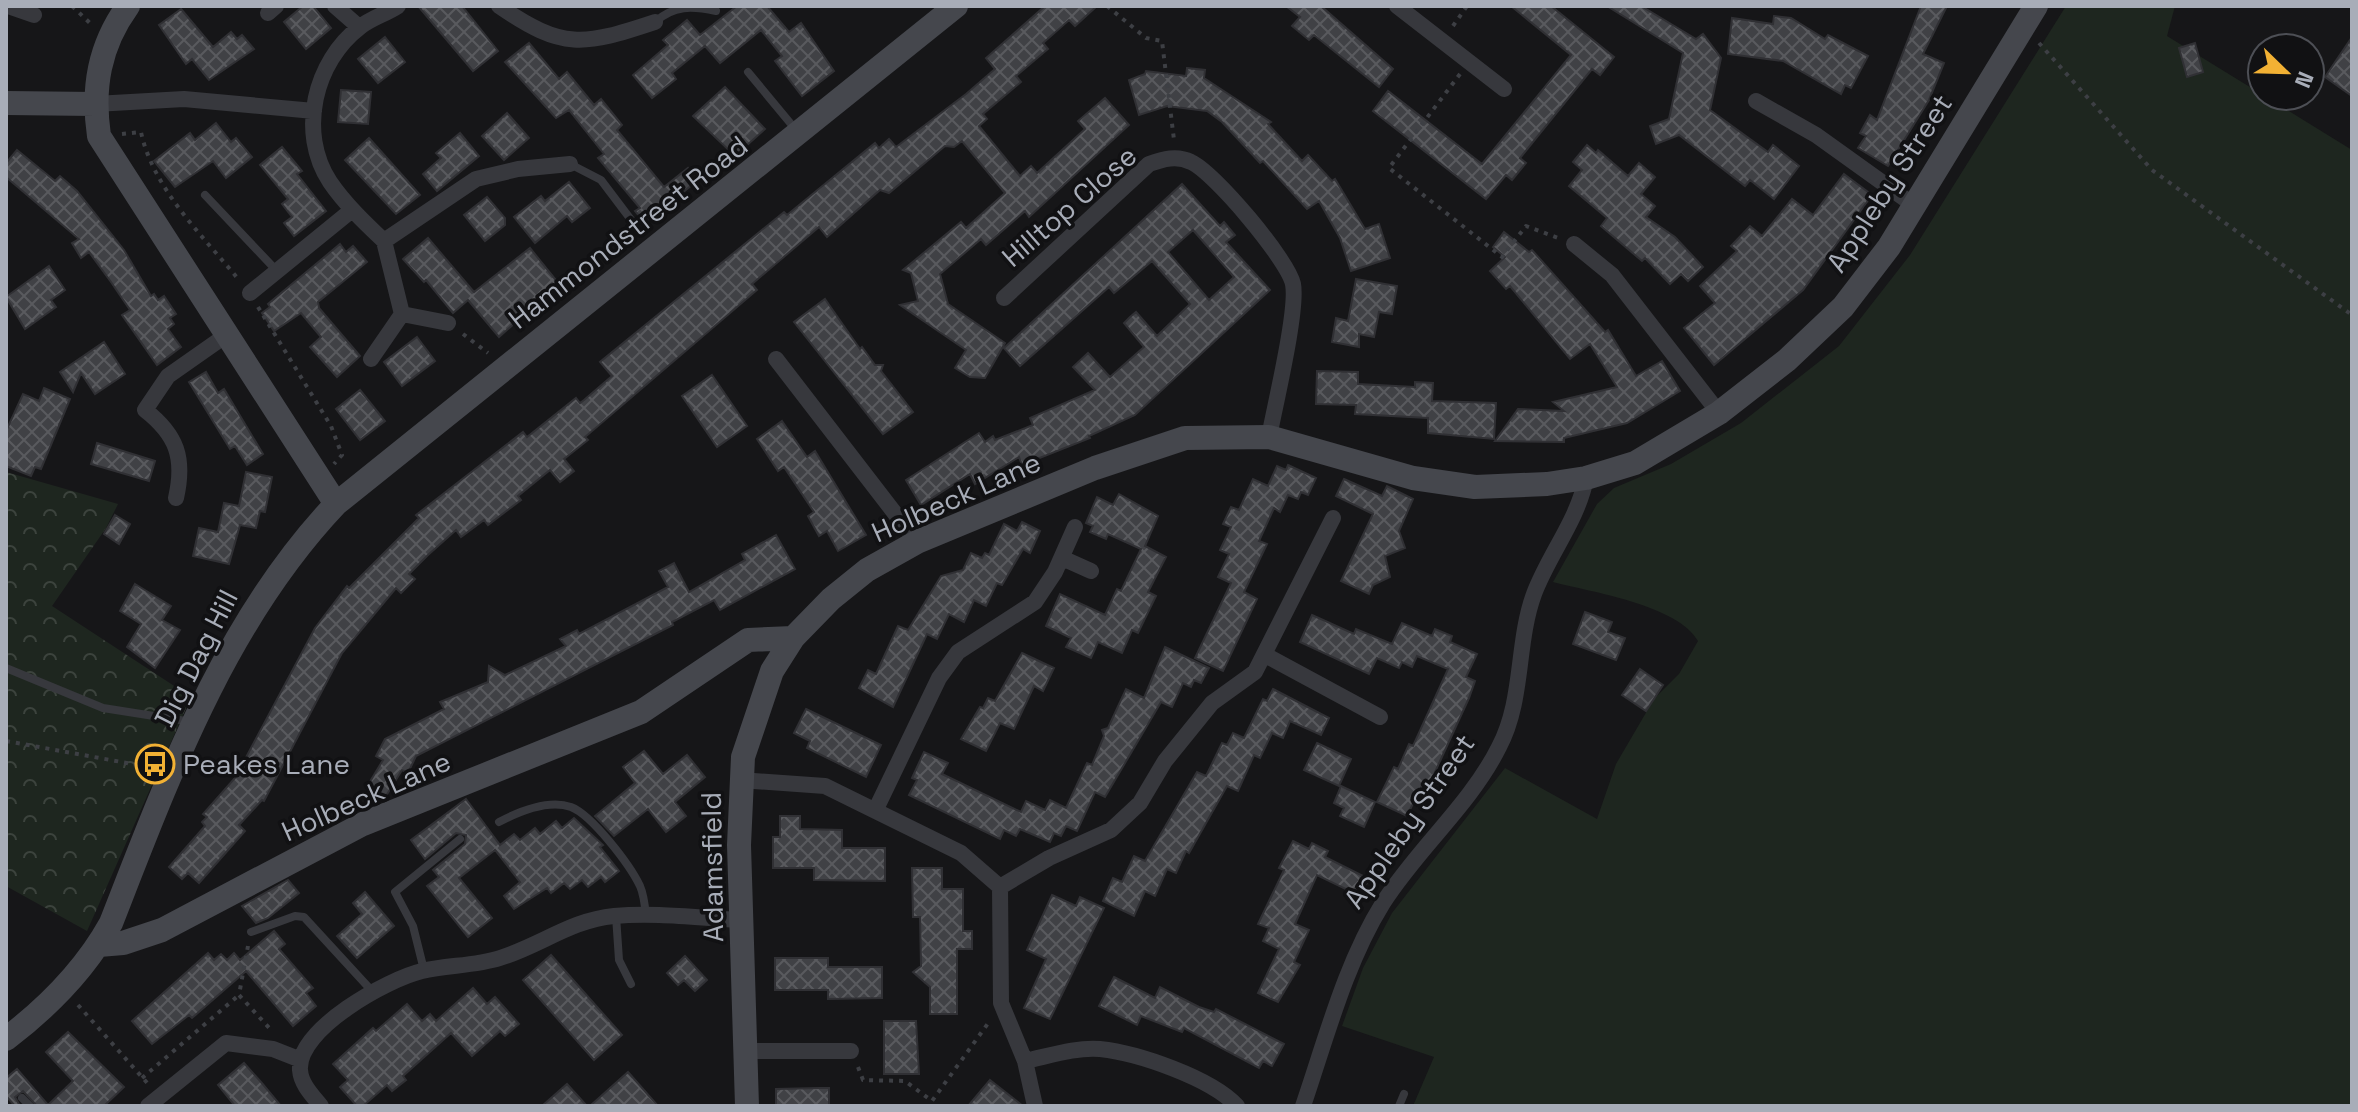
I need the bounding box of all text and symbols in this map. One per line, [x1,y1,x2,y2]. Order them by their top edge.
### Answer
north arrow [2246,32,2326,112]
text: N [2289,68,2320,92]
street label: Appleby Street [1818,87,1960,279]
street label: Hammondstreet Road [501,127,755,337]
street label: Hilltop Close [994,138,1144,274]
street label: Holbeck Lane [866,444,1046,550]
street label: Dig Dag Hill [146,583,246,733]
street label: Appleby Street [1335,727,1483,915]
bus stop icon: Peakes Lane [134,743,176,785]
street label: Holbeck Lane [276,743,456,849]
place label: Peakes Lane [183,746,350,782]
street label: Adamsfield [693,792,731,942]

